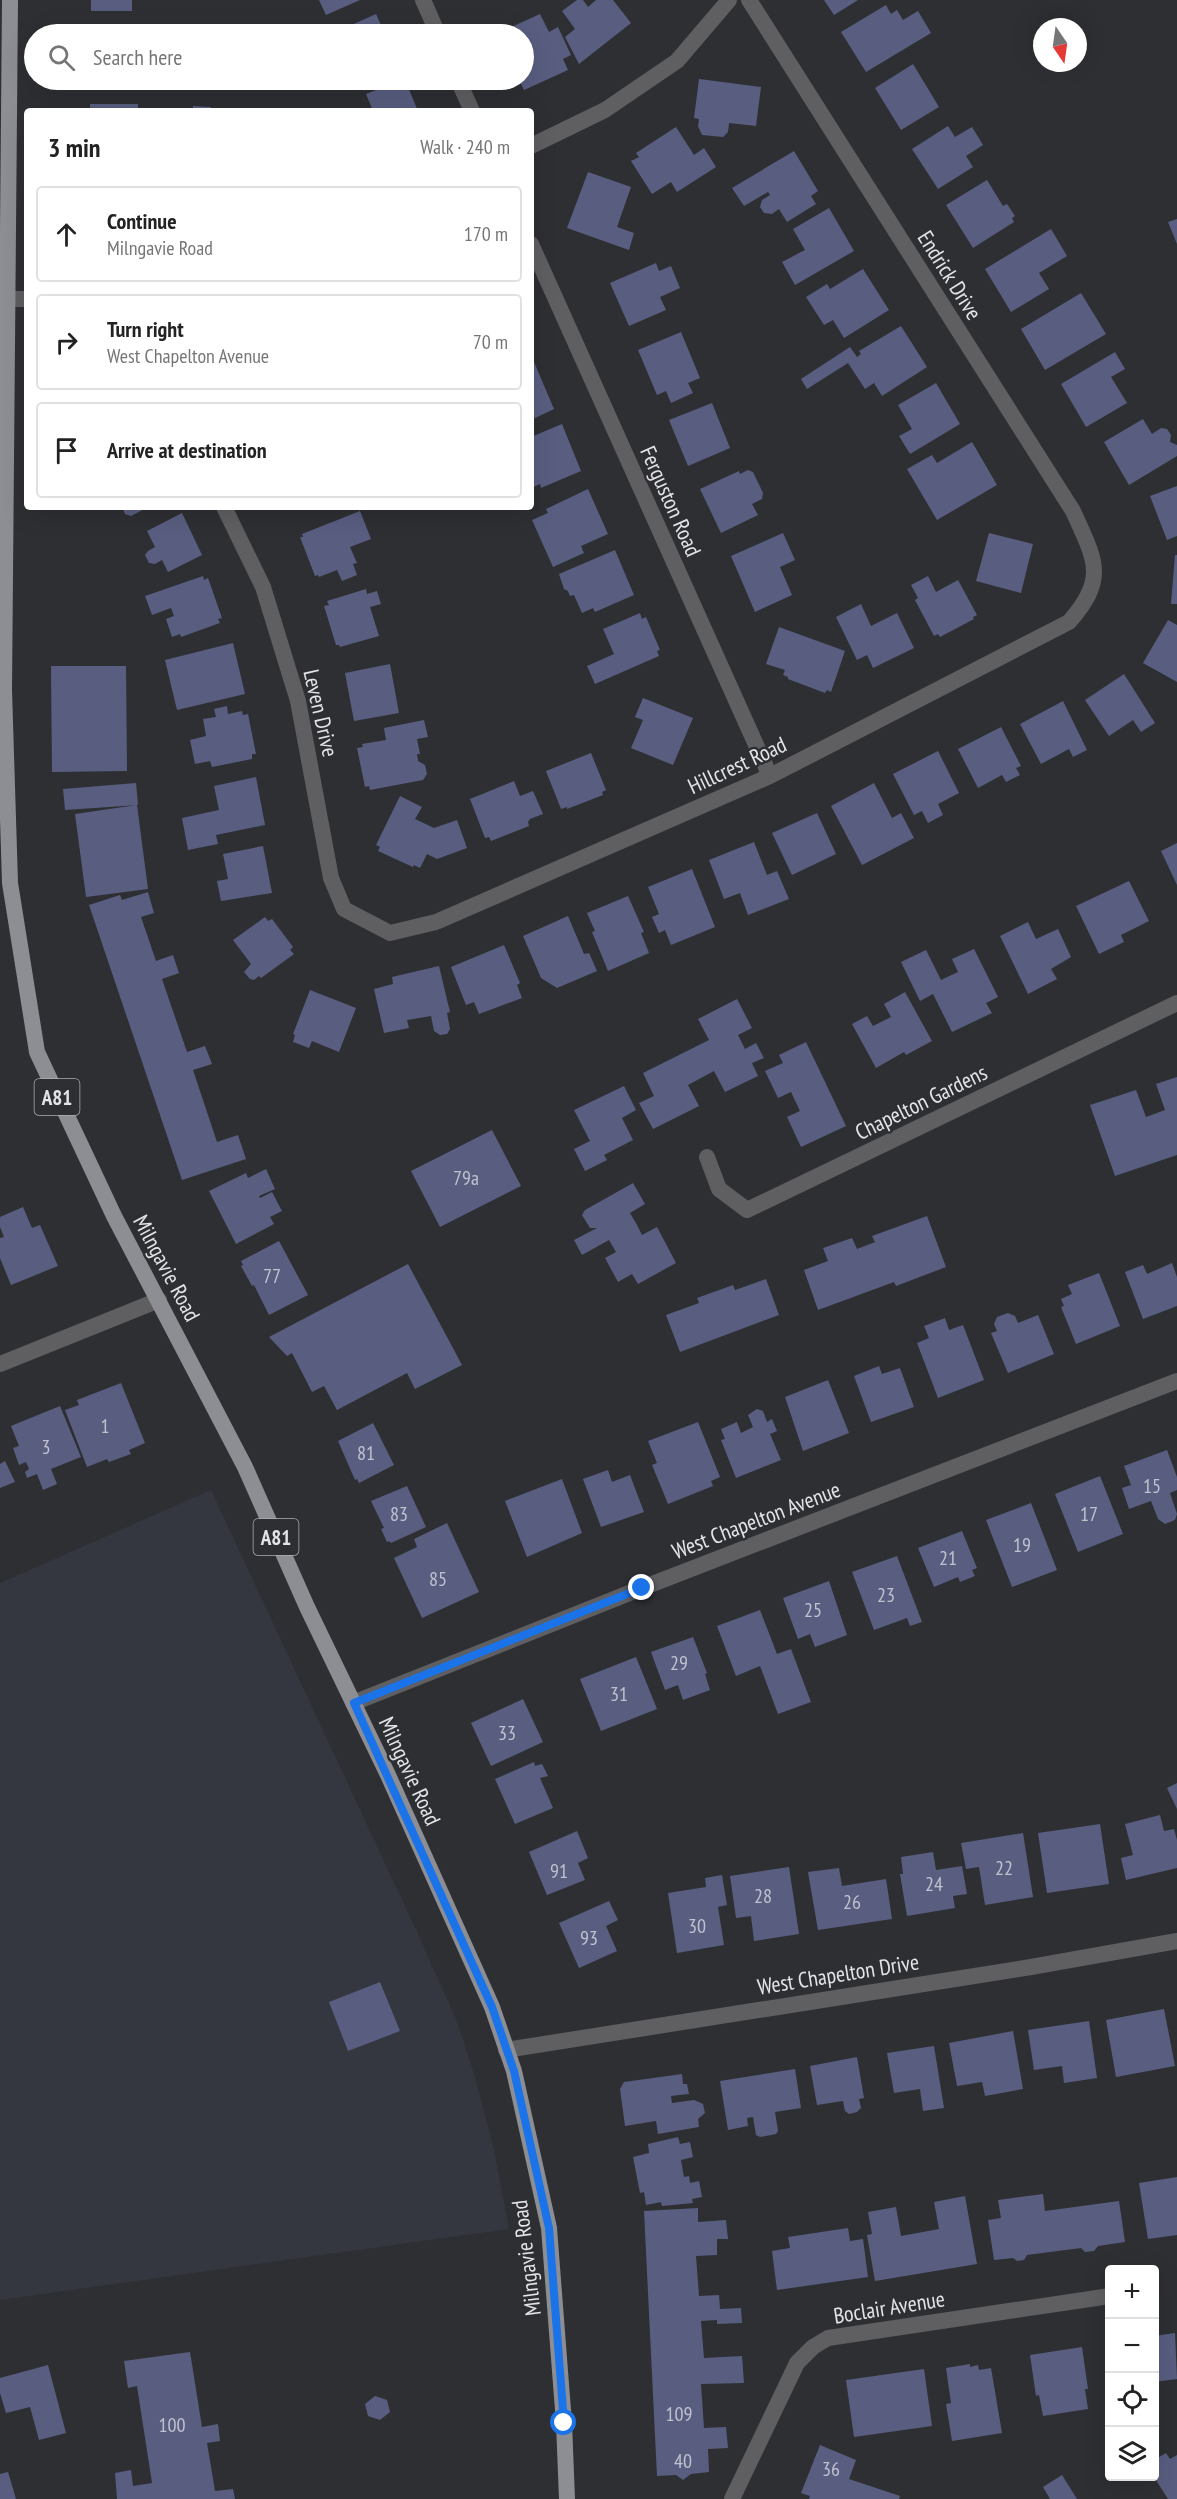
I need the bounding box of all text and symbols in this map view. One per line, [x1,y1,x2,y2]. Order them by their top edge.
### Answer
north arrow [1033,18,1087,72]
search box [24,24,534,90]
icon: search [45,41,78,74]
text: Search here [93,43,182,71]
text: 3 min [48,131,101,164]
text: Walk · 240 m [420,134,510,160]
text: Continue [107,207,177,235]
icon: ahead [50,218,83,251]
text: 170 m [464,221,508,247]
street label: Endrick Drive [912,225,988,325]
text: Milngavie Road [107,235,213,261]
text: Turn right [107,315,184,343]
icon: right [50,326,83,359]
text: 70 m [473,329,508,355]
text: West Chapelton Avenue [107,343,269,369]
icon: arrive [50,434,83,467]
text: Arrive at destination [107,436,267,464]
street label: Ferguston Road [634,441,708,561]
street label: Leven Drive [297,667,345,759]
street label: Hillcrest Road [683,730,791,800]
street label: Chapelton Gardens [850,1058,992,1146]
road number: A81 [34,1079,80,1115]
house number: 79a [453,1165,479,1191]
street label: Milngavie Road [127,1210,207,1326]
house number: 77 [263,1263,281,1289]
house number: 1 [101,1413,110,1439]
house number: 3 [42,1434,51,1460]
house number: 81 [357,1440,375,1466]
house number: 15 [1143,1473,1161,1499]
street label: West Chapelton Avenue [668,1475,844,1565]
house number: 83 [390,1501,408,1527]
house number: 17 [1080,1501,1098,1527]
road number: A81 [254,1519,298,1555]
house number: 19 [1013,1532,1031,1558]
house number: 21 [939,1545,957,1571]
house number: 85 [429,1566,447,1592]
route end [628,1574,654,1600]
house number: 23 [877,1582,895,1608]
house number: 25 [804,1597,822,1623]
house number: 29 [670,1650,688,1676]
house number: 31 [610,1681,628,1707]
street label: Milngavie Road [373,1712,447,1830]
house number: 33 [498,1720,516,1746]
house number: 22 [995,1855,1013,1881]
house number: 91 [550,1858,568,1884]
house number: 24 [925,1871,943,1897]
house number: 28 [754,1883,772,1909]
house number: 26 [843,1889,861,1915]
house number: 30 [688,1913,706,1939]
house number: 93 [580,1925,598,1951]
street label: West Chapelton Drive [755,1947,921,2001]
street label: Milngavie Road [505,2198,547,2318]
map controls [1105,2265,1159,2481]
button: + [1105,2265,1159,2319]
street label: Boclair Avenue [831,2284,947,2330]
button: − [1105,2319,1159,2373]
button: locate [1105,2373,1159,2427]
house number: 109 [666,2401,693,2427]
route start [550,2409,576,2435]
house number: 100 [159,2412,186,2438]
button: layers [1105,2427,1159,2481]
house number: 40 [674,2448,692,2474]
house number: 36 [822,2456,840,2482]

